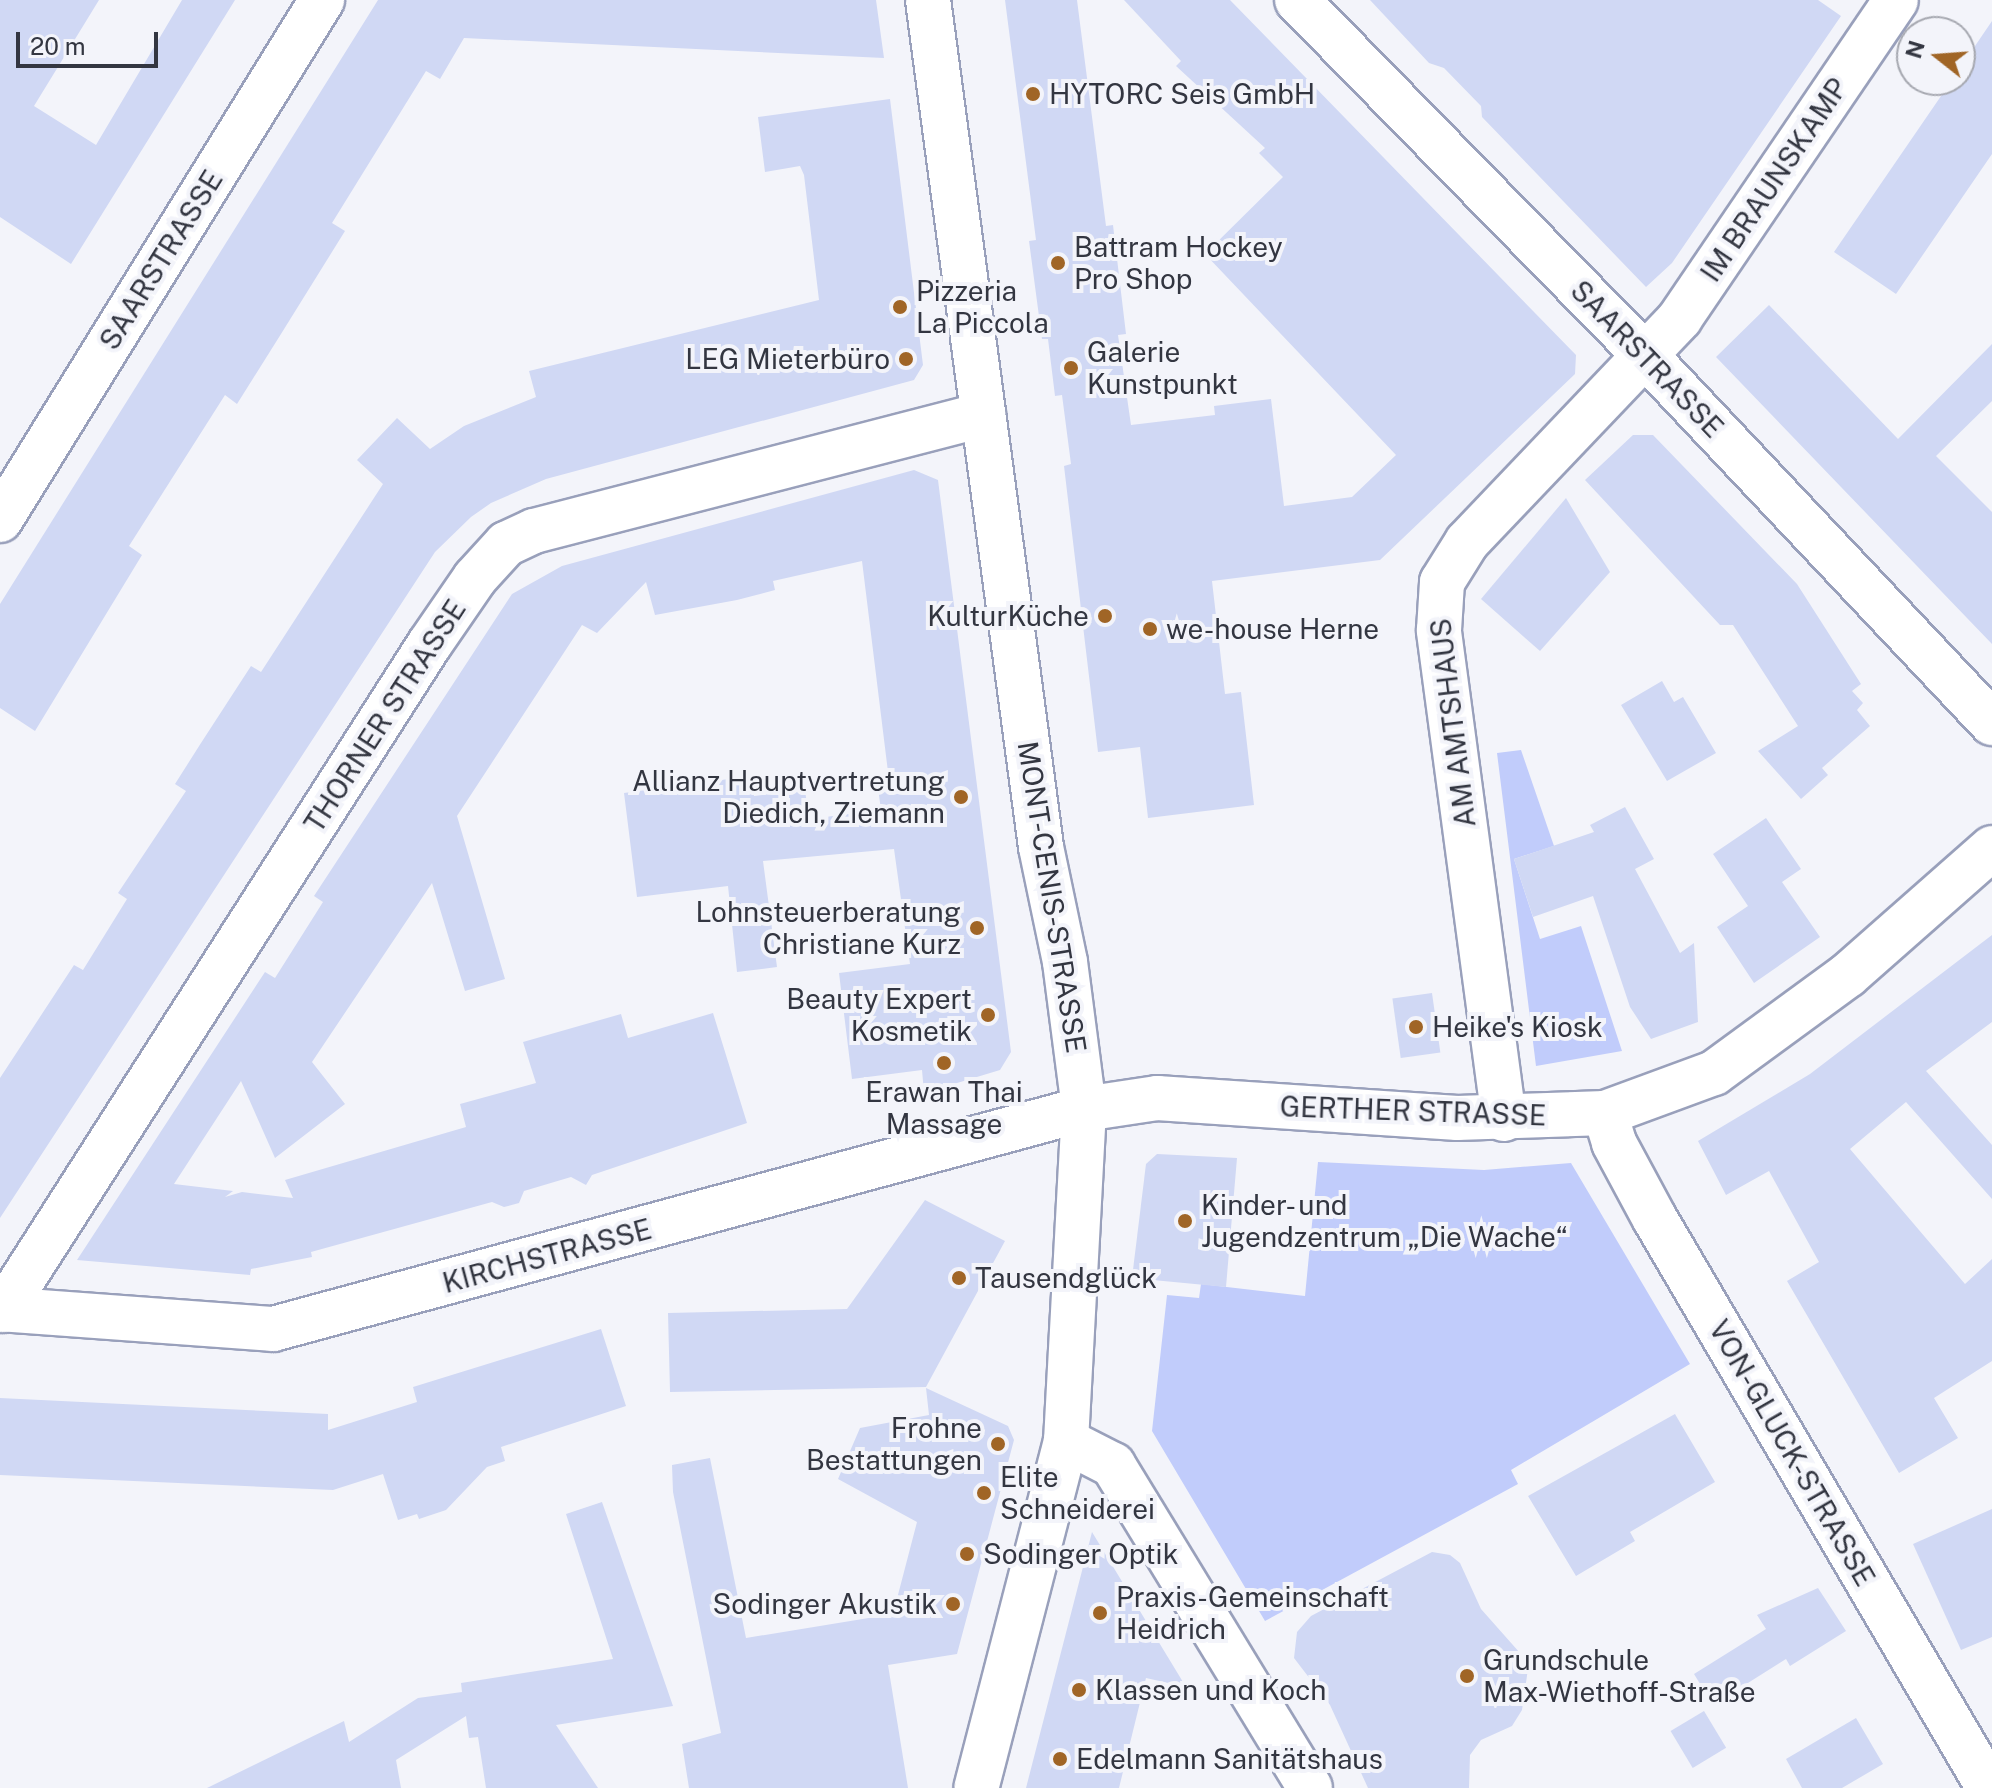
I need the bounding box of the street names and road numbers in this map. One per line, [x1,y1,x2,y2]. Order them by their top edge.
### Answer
street label: IM BRAUNSKAMP [1694,72,1854,288]
street label: SAARSTRASSE [92,164,230,356]
street label: SAARSTRASSE [1564,274,1730,444]
street label: THORNER STRASSE [297,593,473,839]
street label: AM AMTSHAUS [1424,617,1482,829]
street label: MONT-CENIS-STRASSE [1011,739,1093,1055]
street label: GERTHER STRASSE [1279,1090,1547,1132]
street label: KIRCHSTRASSE [439,1212,655,1300]
street label: VON-GLUCK-STRASSE [1702,1314,1882,1592]

